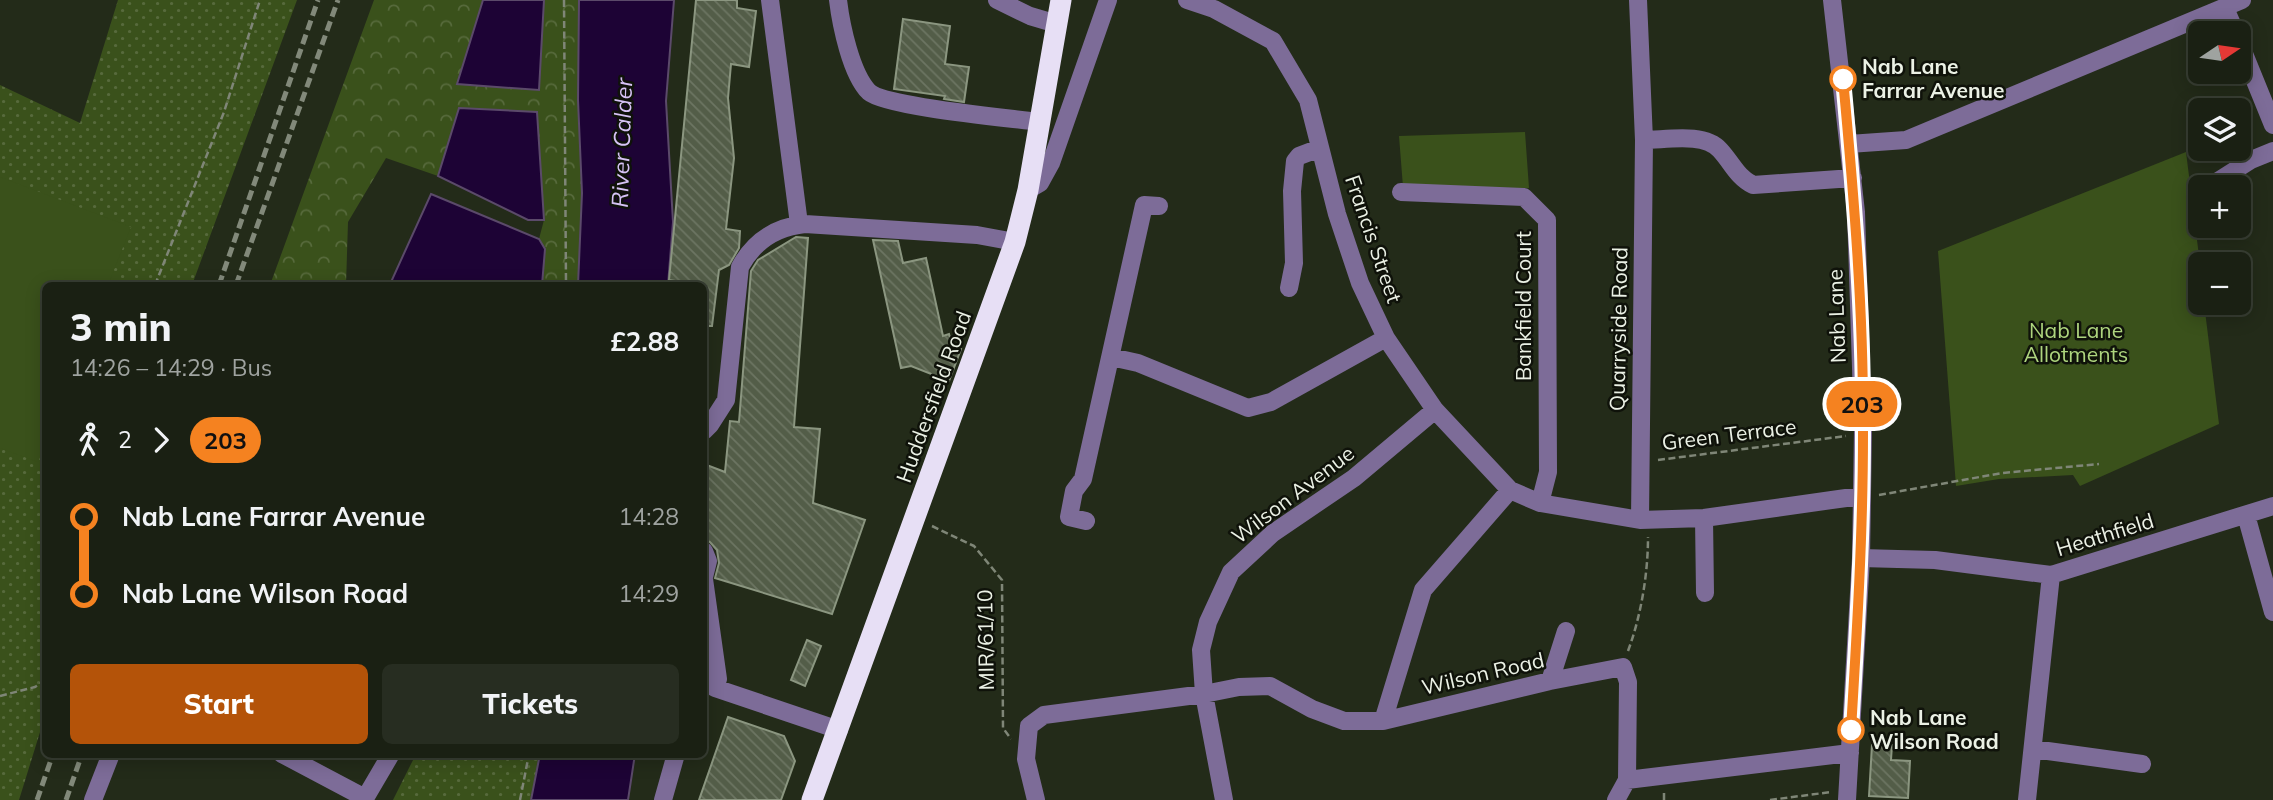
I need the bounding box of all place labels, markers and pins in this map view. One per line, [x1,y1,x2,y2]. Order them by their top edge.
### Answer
place label: Nab Lane Farrar Avenue [1862,53,2005,103]
marker: Nab Lane Farrar Avenue [1830,66,1856,92]
place label: Nab Lane Wilson Road [1870,704,1999,754]
marker: Nab Lane Wilson Road [1838,717,1864,743]

